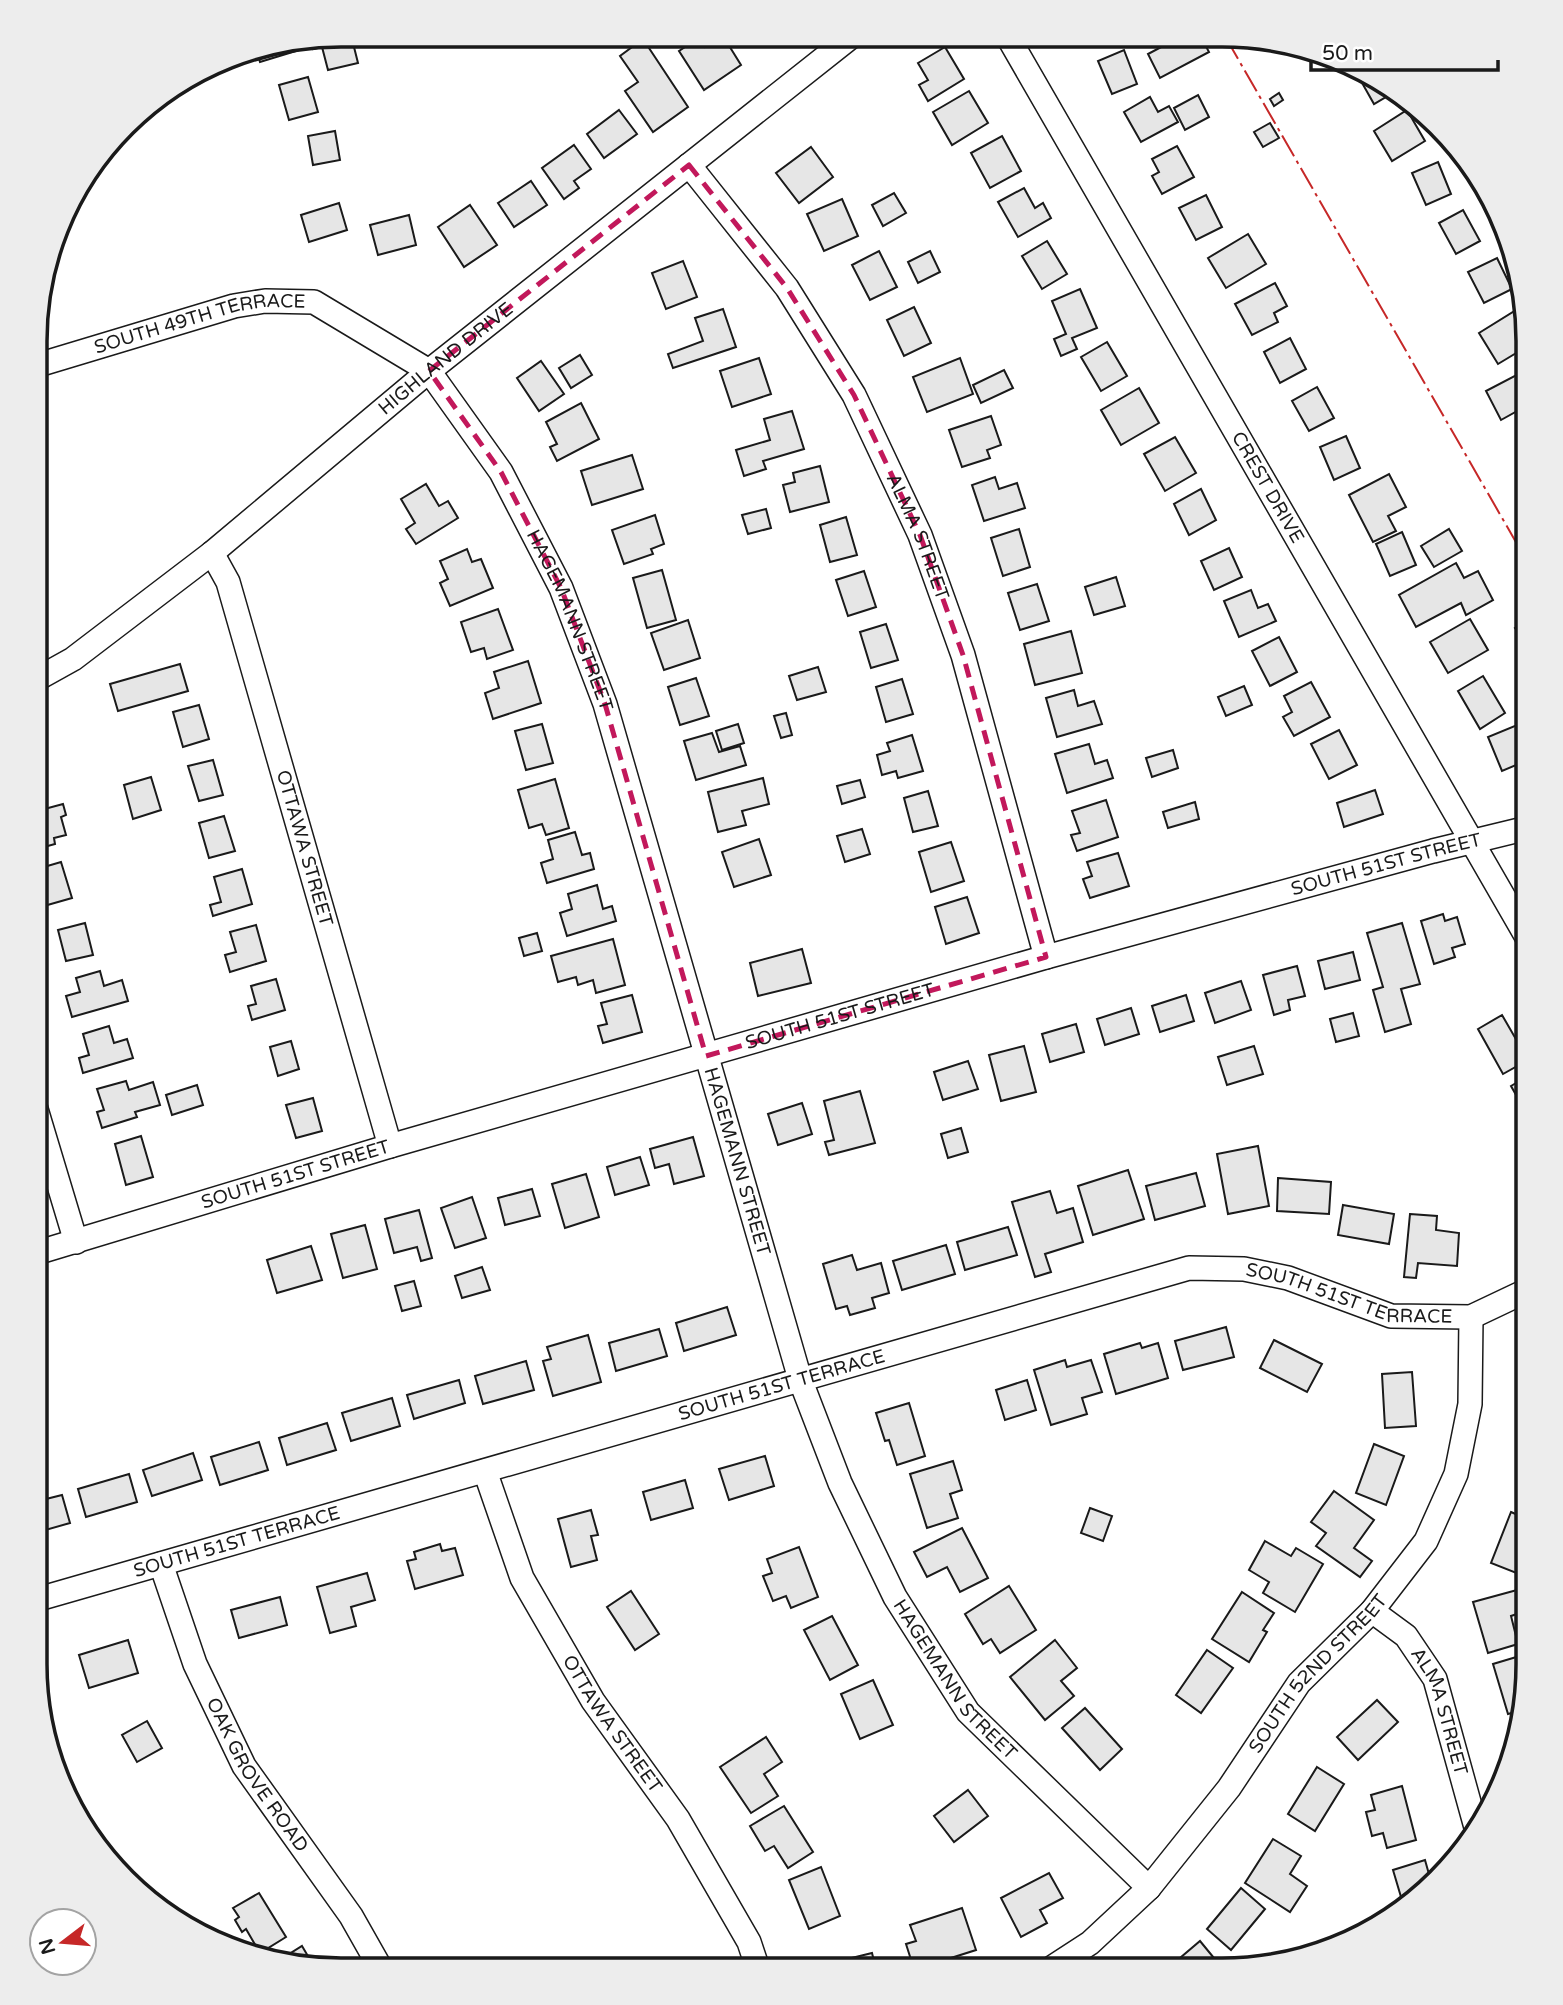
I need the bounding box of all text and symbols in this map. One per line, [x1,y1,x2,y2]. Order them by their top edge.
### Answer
scale bar [1311,28,1498,72]
text: 50 m [1322,41,1373,66]
street label: SOUTH 49TH TERRACE [92,290,306,358]
street label: HIGHLAND DRIVE [374,298,517,420]
street label: CREST DRIVE [1227,428,1308,547]
street label: ALMA STREET [882,470,953,603]
street label: HAGEMANN STREET [522,526,617,714]
street label: OTTAWA STREET [272,768,337,929]
street label: SOUTH 51ST STREET [1289,829,1484,900]
street label: SOUTH 51ST STREET [743,979,937,1054]
street label: HAGEMANN STREET [700,1065,775,1258]
street label: SOUTH 51ST STREET [199,1136,393,1213]
street label: SOUTH 51ST TERRACE [1244,1259,1453,1328]
street label: SOUTH 51ST TERRACE [676,1345,888,1425]
street label: SOUTH 51ST TERRACE [131,1502,343,1582]
street label: SOUTH 52ND STREET [1244,1590,1392,1757]
street label: HAGEMANN STREET [888,1595,1022,1765]
street label: ALMA STREET [1406,1644,1472,1778]
street label: OTTAWA STREET [558,1651,667,1797]
street label: OAK GROVE ROAD [202,1694,313,1856]
north arrow [28,1907,98,1977]
text: N [35,1936,60,1957]

